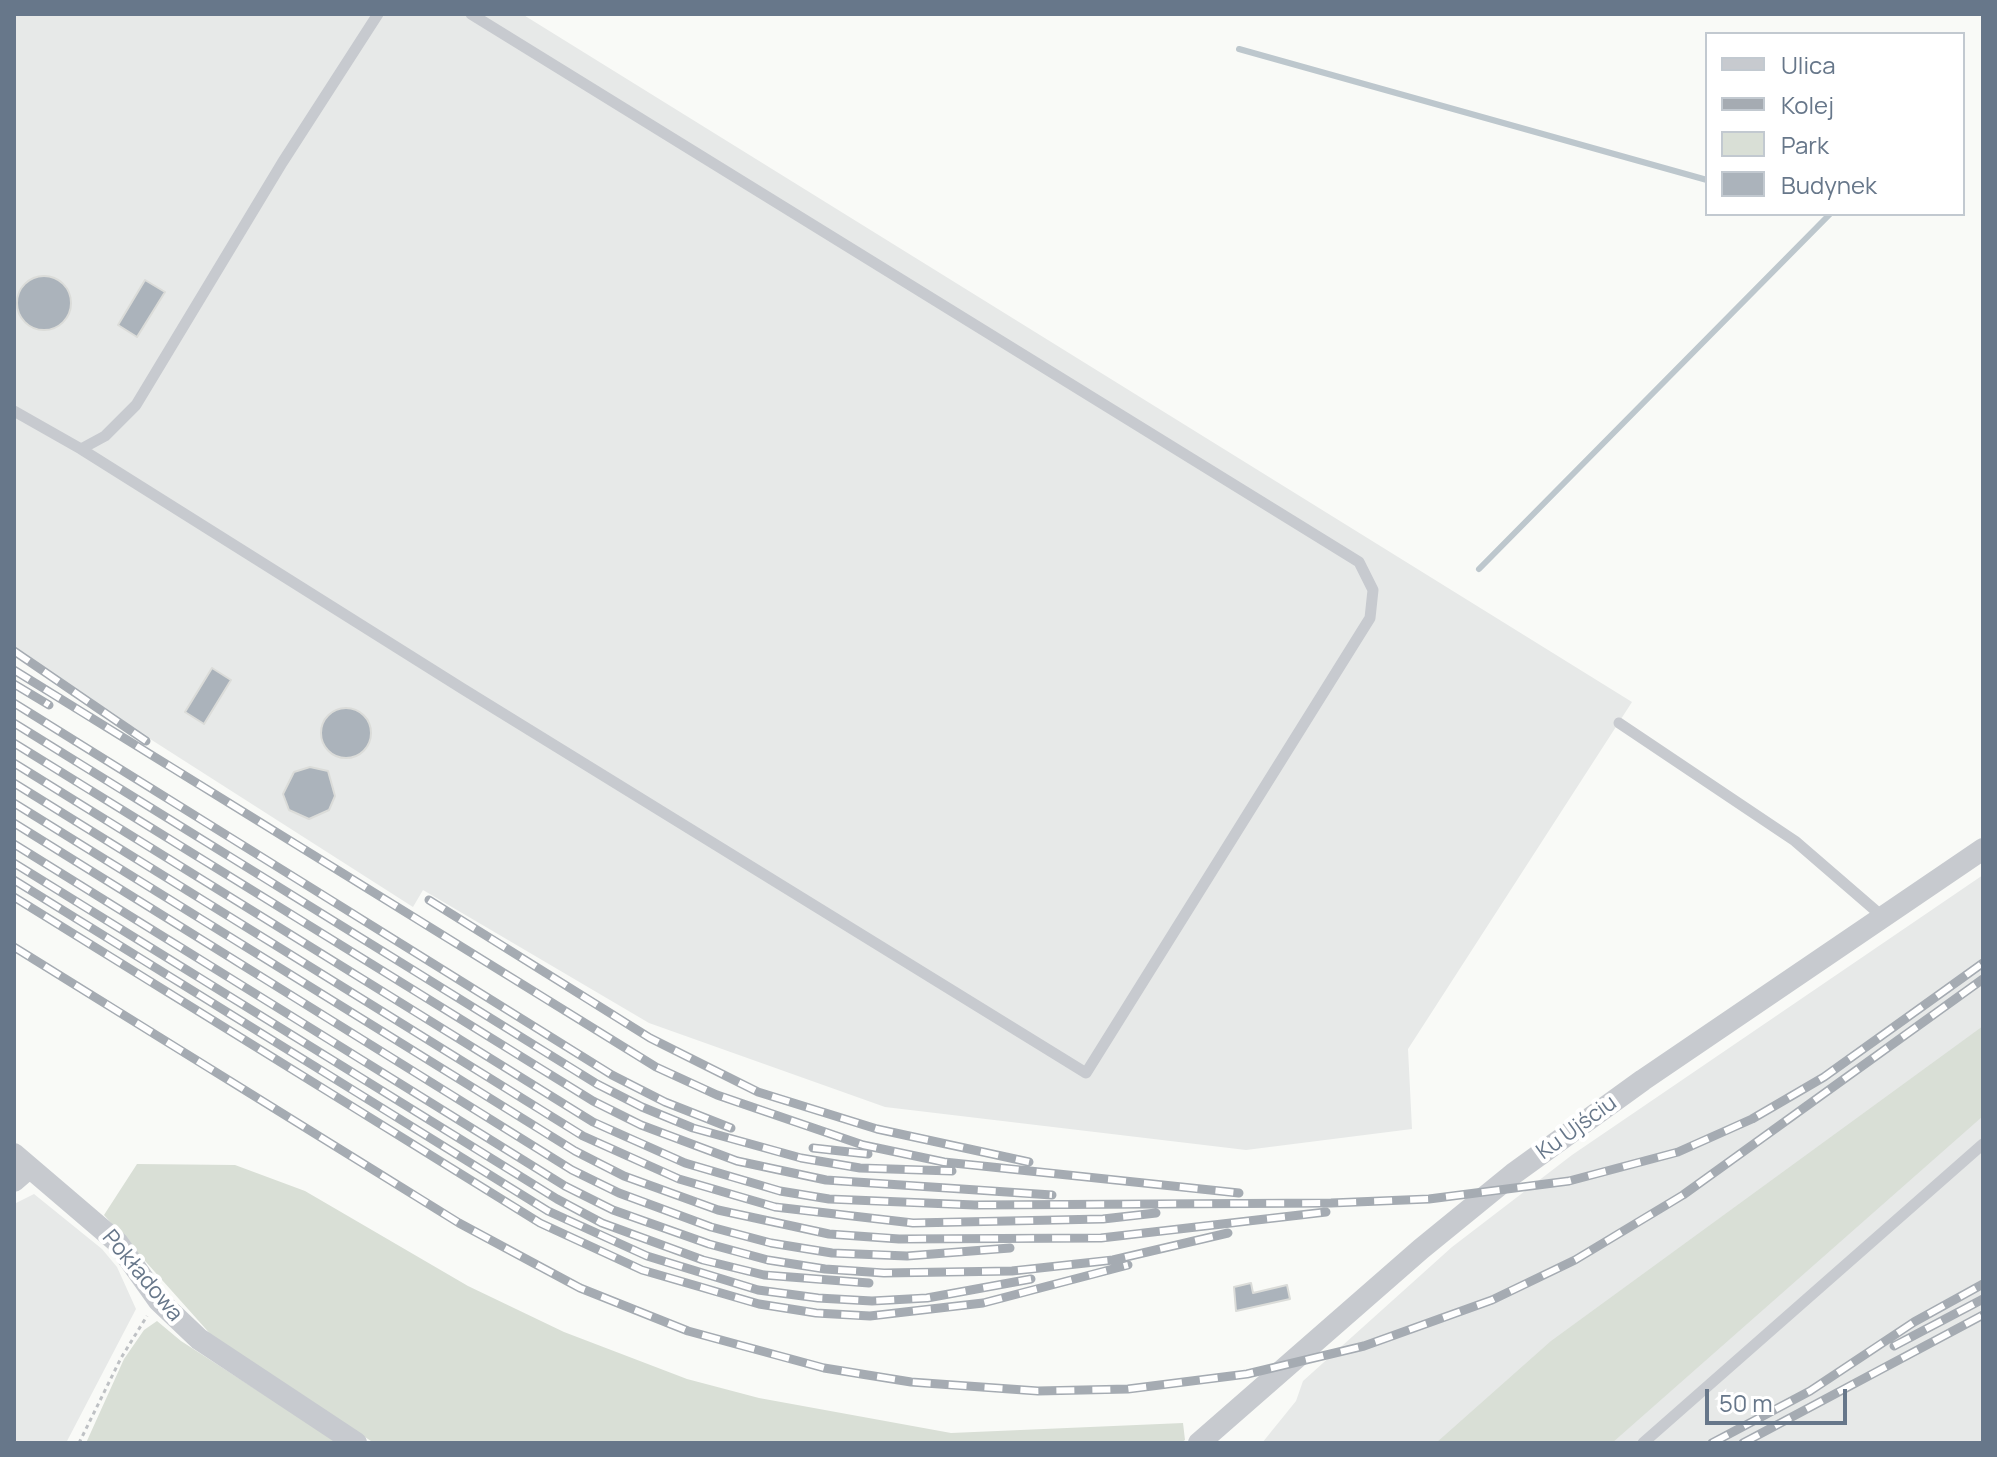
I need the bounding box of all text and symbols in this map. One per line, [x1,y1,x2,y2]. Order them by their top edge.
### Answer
legend [1705,32,1965,216]
text: Ulica [1781,48,1836,81]
text: Kolej [1781,88,1834,121]
text: Park [1781,128,1829,161]
text: Budynek [1781,168,1877,201]
street label: Ku Ujściu [1532,1090,1622,1166]
street label: Pokładowa [96,1225,188,1327]
scale bar [1709,1373,1851,1423]
text: 50 m [1719,1386,1773,1419]

